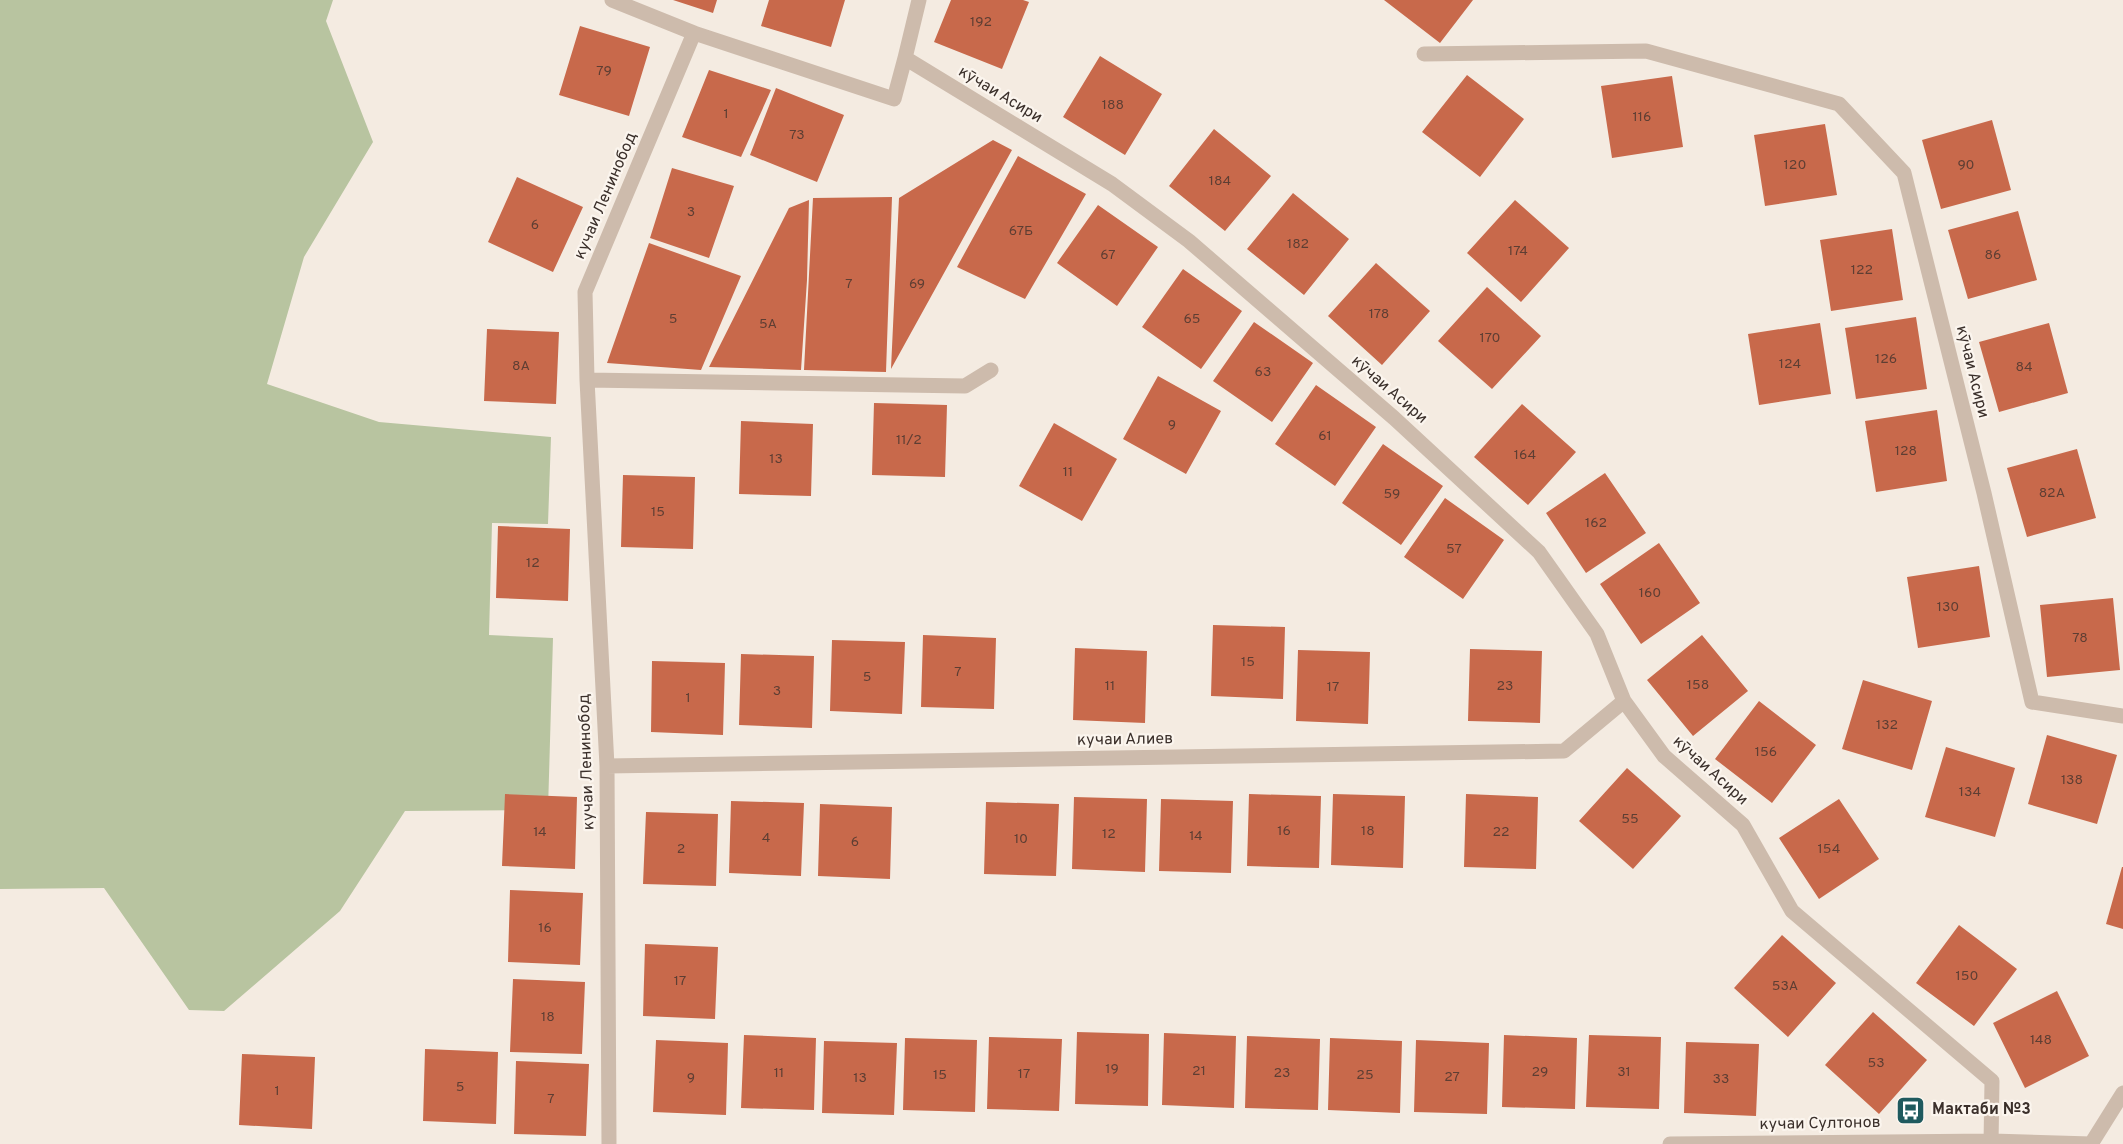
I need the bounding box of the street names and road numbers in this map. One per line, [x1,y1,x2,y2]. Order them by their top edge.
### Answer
street label: кӯчаи Асири [954,62,1046,128]
street label: кучаи Ленинобод [570,129,642,263]
street label: кӯчаи Асири [1951,324,1993,420]
street label: кӯчаи Асири [1347,351,1431,429]
street label: кучаи Ленинобод [575,694,599,830]
street label: кучаи Алиев [1077,729,1173,751]
street label: кӯчаи Асири [1668,732,1752,810]
street label: кучаи Султонов [1759,1113,1881,1135]

